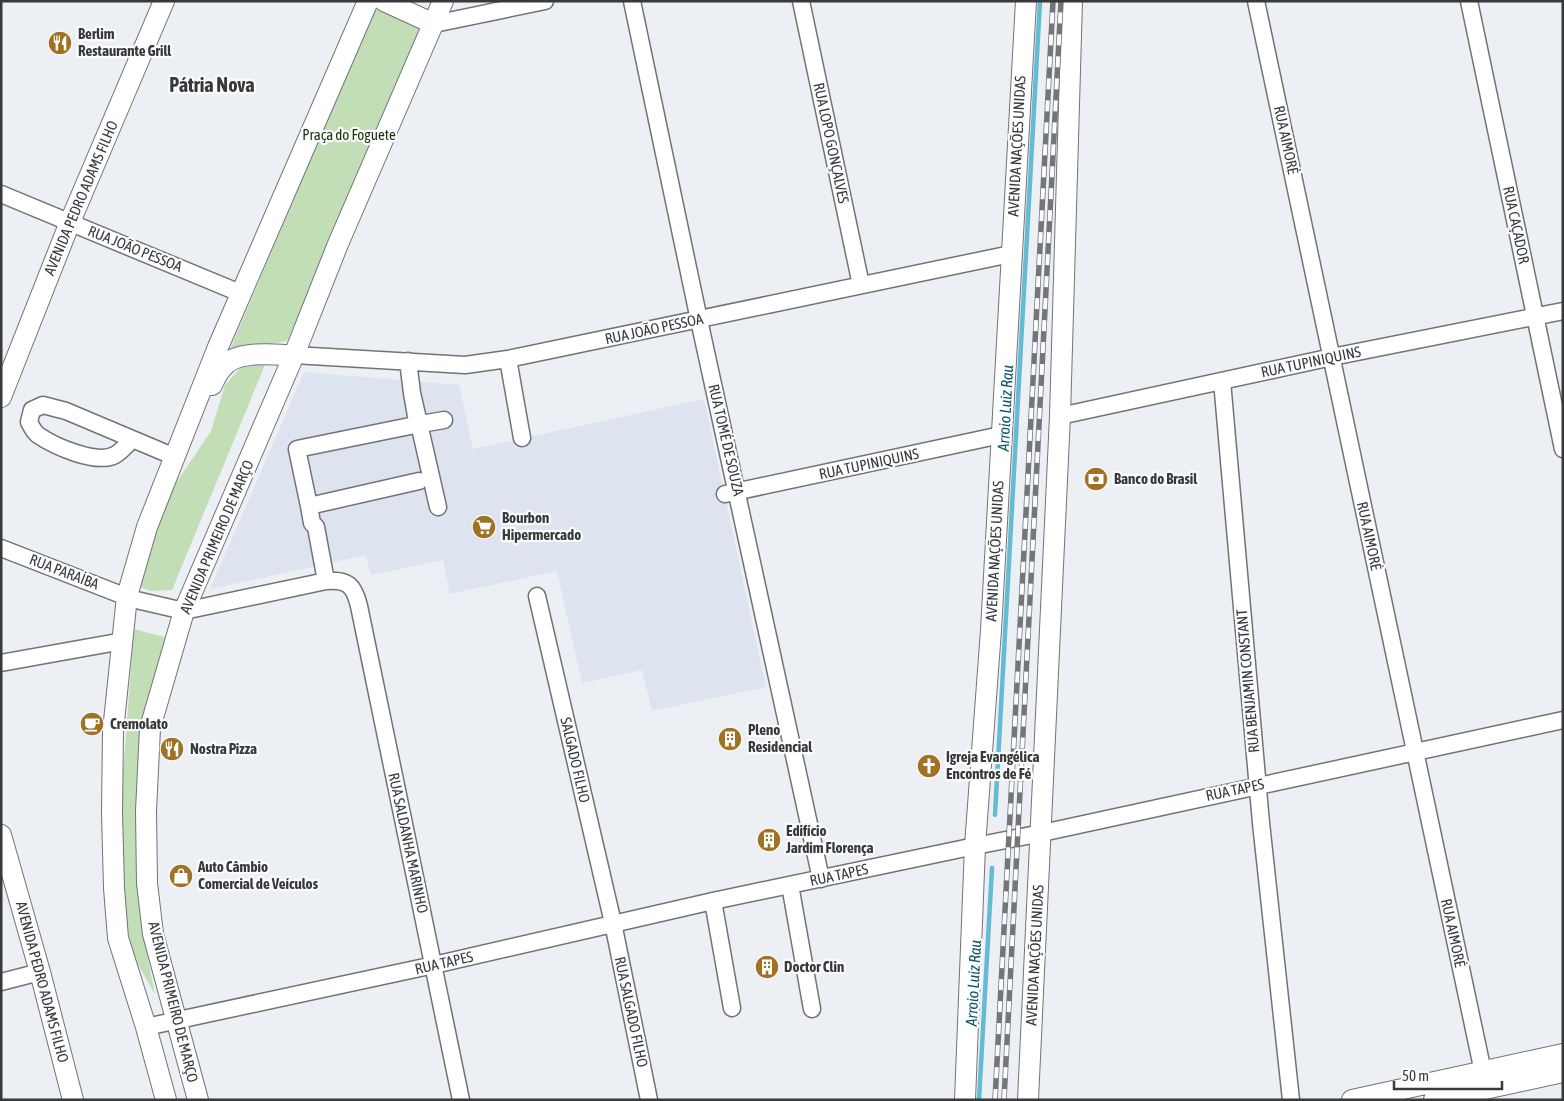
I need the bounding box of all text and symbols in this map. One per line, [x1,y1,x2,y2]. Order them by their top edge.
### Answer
place label: Berlim Restaurante Grill [78,25,172,59]
restaurant icon: Berlim Restaurante Grill [47,30,73,56]
district label: Pátria Nova [169,73,255,96]
street label: AVENIDA NAÇÕES UNIDAS [1004,75,1029,217]
street label: RUA LOPO GONÇALVES [810,81,853,205]
street label: RUA AIMORÉ [1271,104,1302,176]
street label: AVENIDA PEDRO ADAMS FILHO [40,118,121,278]
park label: Praça do Foguete [302,126,396,143]
street label: RUA CAÇADOR [1500,185,1533,266]
street label: RUA JOÃO PESSOA [86,222,185,275]
street label: RUA JOÃO PESSOA [603,310,705,347]
street label: RUA TUPINIQUINS [1259,343,1362,380]
water label: Arroio Luiz Rau [994,364,1016,453]
street label: RUA TOMÉ DE SOUZA [705,382,748,498]
street label: RUA TUPINIQUINS [817,445,920,482]
street label: AVENIDA PRIMEIRO DE MARÇO [176,457,257,616]
bank icon: Banco do Brasil [1083,466,1109,492]
place label: Banco do Brasil [1114,470,1198,487]
street label: AVENIDA NAÇÕES UNIDAS [982,480,1007,622]
street label: RUA AIMORÉ [1354,500,1385,572]
place label: Bourbon Hipermercado [502,509,581,543]
supermarket icon: Bourbon Hipermercado [471,514,497,540]
street label: RUA PARAÍBA [27,551,102,593]
street label: RUA BENJAMIN CONSTANT [1233,608,1262,754]
cafe icon: Cremolato [79,711,105,737]
place label: Cremolato [110,715,168,732]
street label: SALGADO FILHO [557,716,594,804]
place label: Pleno Residencial [748,721,813,755]
building icon: Pleno Residencial [717,726,743,752]
restaurant icon: Nostra Pizza [159,736,185,762]
place label: Nostra Pizza [190,740,257,757]
place label: Igreja Evangélica Encontros de Fé [946,748,1040,782]
church icon: Igreja Evangélica Encontros de Fé [916,753,942,779]
street label: RUA SALDANHA MARINHO [385,771,432,915]
street label: RUA TAPES [1204,775,1266,804]
place label: Edifício Jardim Florença [785,822,874,856]
building icon: Edifício Jardim Florença [756,827,782,853]
place label: Auto Câmbio Comercial de Veículos [197,858,319,892]
street label: RUA TAPES [808,860,870,889]
shop icon: Auto Câmbio Comercial de Veículos [168,863,194,889]
street label: AVENIDA NAÇÕES UNIDAS [1022,884,1047,1026]
street label: RUA AIMORÉ [1438,897,1469,969]
street label: AVENIDA PEDRO ADAMS FILHO [13,899,72,1065]
street label: AVENIDA PRIMEIRO DE MARÇO [145,920,202,1084]
water label: Arroio Luiz Rau [962,939,984,1028]
street label: RUA TAPES [413,948,475,977]
building icon: Doctor Clin [754,954,780,980]
street label: RUA SALGADO FILHO [611,955,652,1069]
place label: Doctor Clin [784,958,844,975]
scale bar [1394,1058,1502,1090]
text: 50 m [1402,1067,1429,1084]

